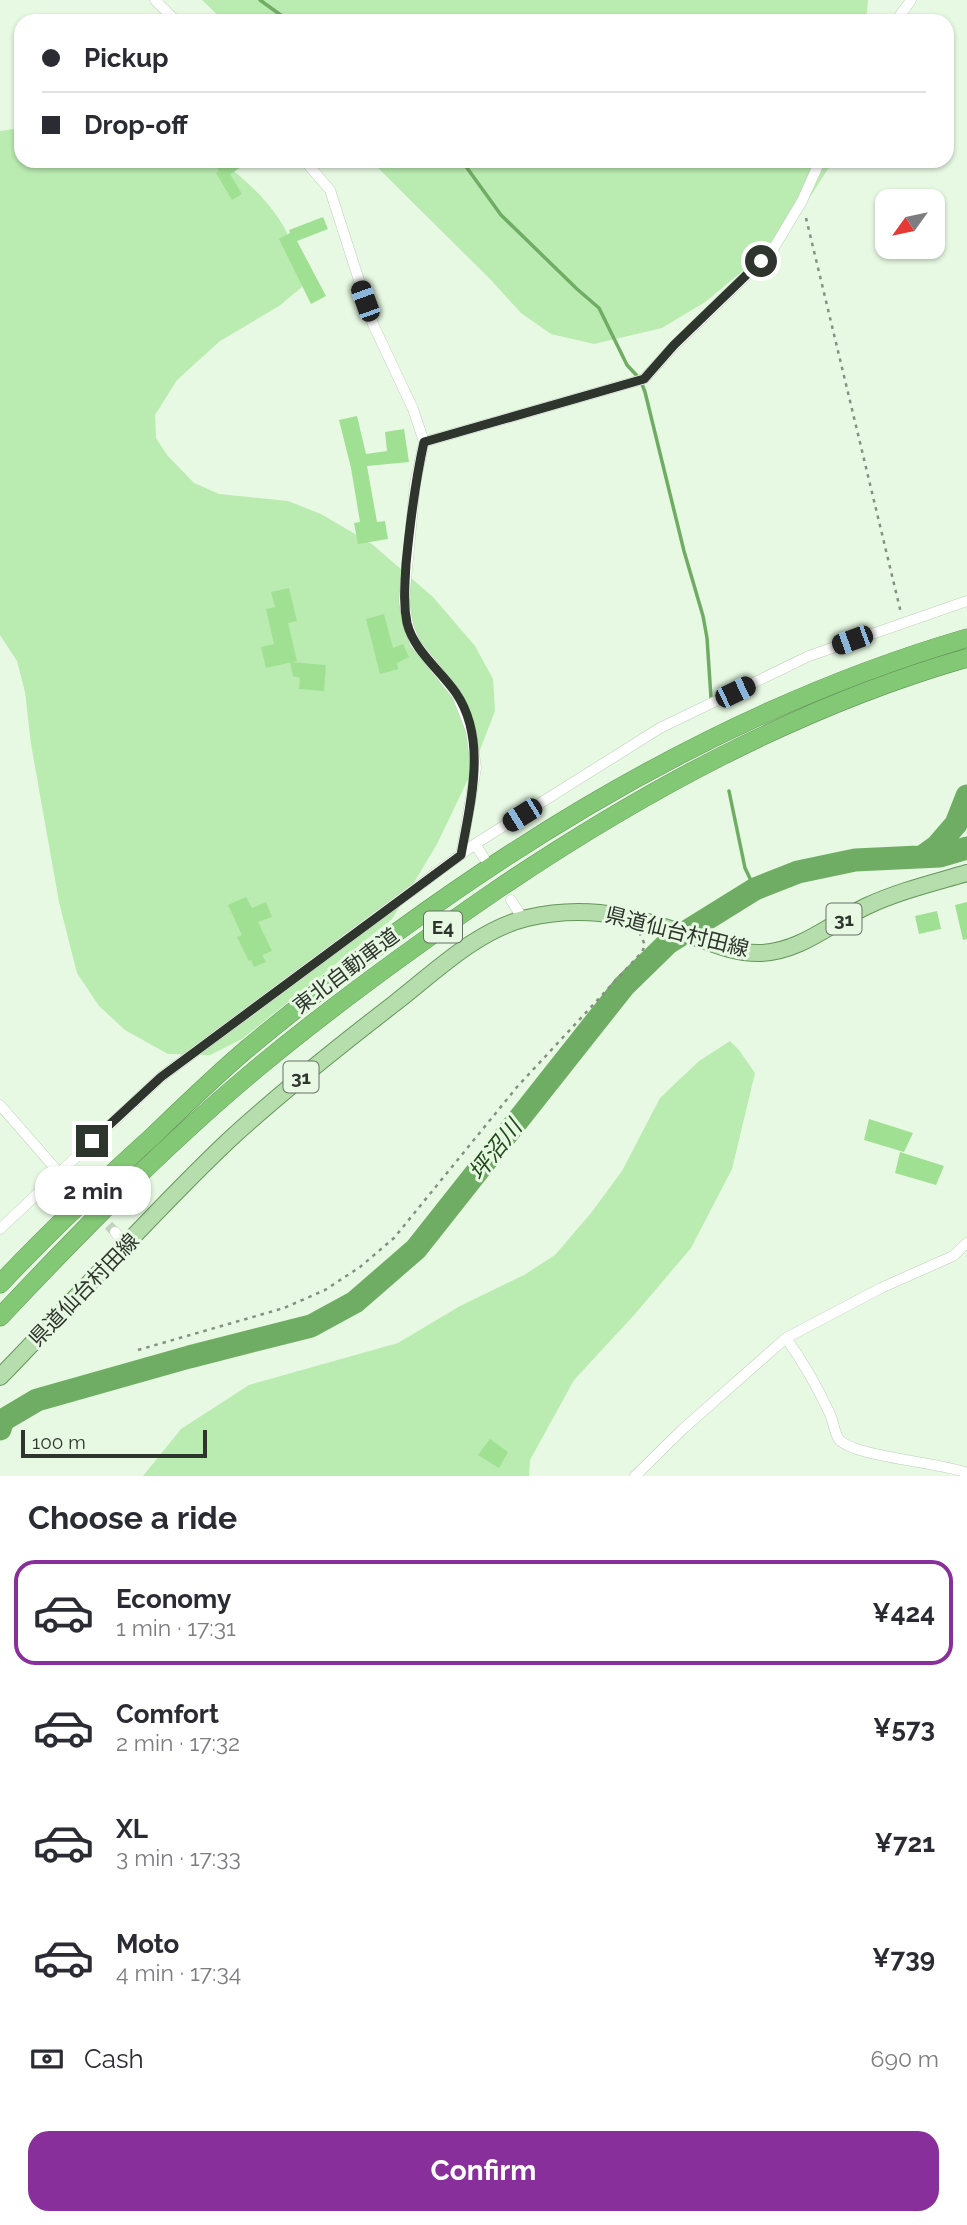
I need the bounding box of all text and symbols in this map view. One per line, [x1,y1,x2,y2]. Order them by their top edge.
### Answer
text: Pickup [84,43,169,73]
text: Drop-off [84,110,188,140]
north arrow [875,189,945,259]
map controls [875,189,945,259]
route start [745,245,777,277]
car [348,278,383,324]
car [829,623,876,657]
car [712,673,759,711]
car [499,795,546,835]
street label: 県道仙台村田線 [603,902,751,961]
road number: 31 [826,903,862,934]
road number: E4 [424,911,462,942]
street label: 東北自動車道 [288,923,404,1018]
road number: 31 [284,1062,318,1092]
water label: 坪沼川 [463,1112,528,1185]
route end [76,1125,108,1157]
callout: 2 min [34,1166,150,1214]
text: 2 min [63,1177,123,1204]
street label: 県道仙台村田線 [24,1228,144,1351]
scale bar [21,1427,206,1459]
text: 100 m [32,1431,86,1453]
text: Choose a ride [28,1499,237,1536]
icon: car [32,1581,95,1644]
text: Economy [116,1584,231,1614]
text: ¥424 [872,1598,935,1628]
text: 1 min · 17:31 [116,1614,236,1641]
icon: car [32,1696,95,1759]
text: Comfort [116,1699,219,1729]
text: ¥573 [873,1713,935,1743]
text: 2 min · 17:32 [116,1729,240,1756]
icon: car [32,1811,95,1874]
text: XL [116,1814,148,1844]
text: ¥721 [874,1828,935,1858]
text: 3 min · 17:33 [116,1844,241,1871]
icon: car [32,1926,95,1989]
text: Moto [116,1929,179,1959]
text: ¥739 [872,1943,935,1973]
text: 4 min · 17:34 [116,1959,241,1986]
icon: cash [28,2040,66,2078]
text: Cash [84,2044,144,2074]
text: 690 m [871,2045,939,2072]
button: Confirm [28,2131,939,2211]

